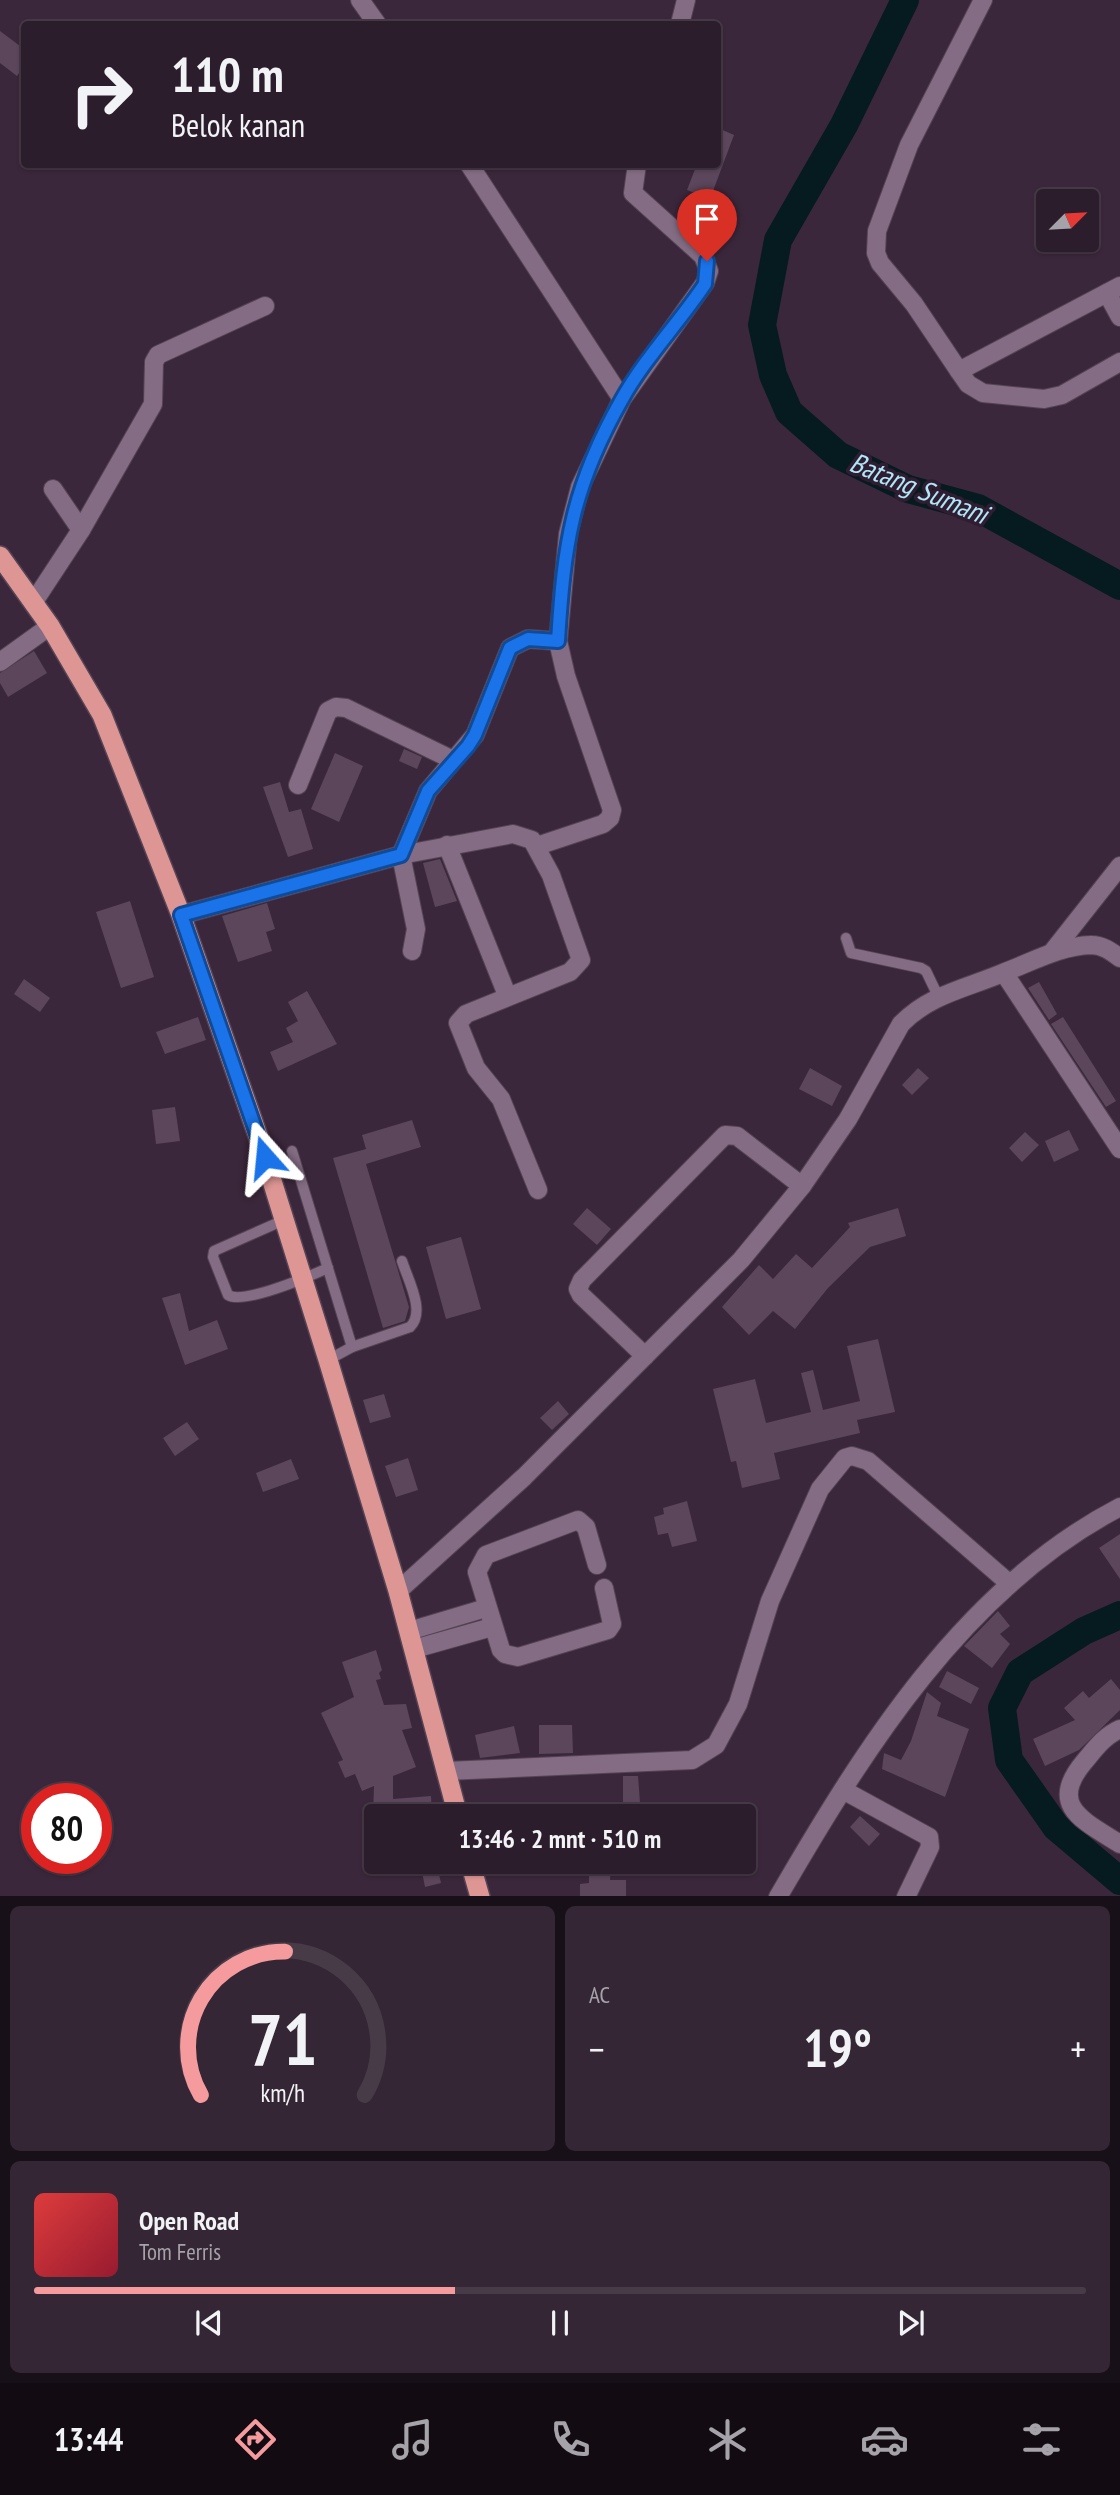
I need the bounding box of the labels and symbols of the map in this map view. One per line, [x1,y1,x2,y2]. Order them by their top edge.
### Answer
pin [677,189,737,261]
north arrow [1036,189,1099,252]
water label: Batang Sumani [845,443,997,533]
position arrow [228,1120,302,1194]
speed limit sign: 80 [21,1783,112,1874]

